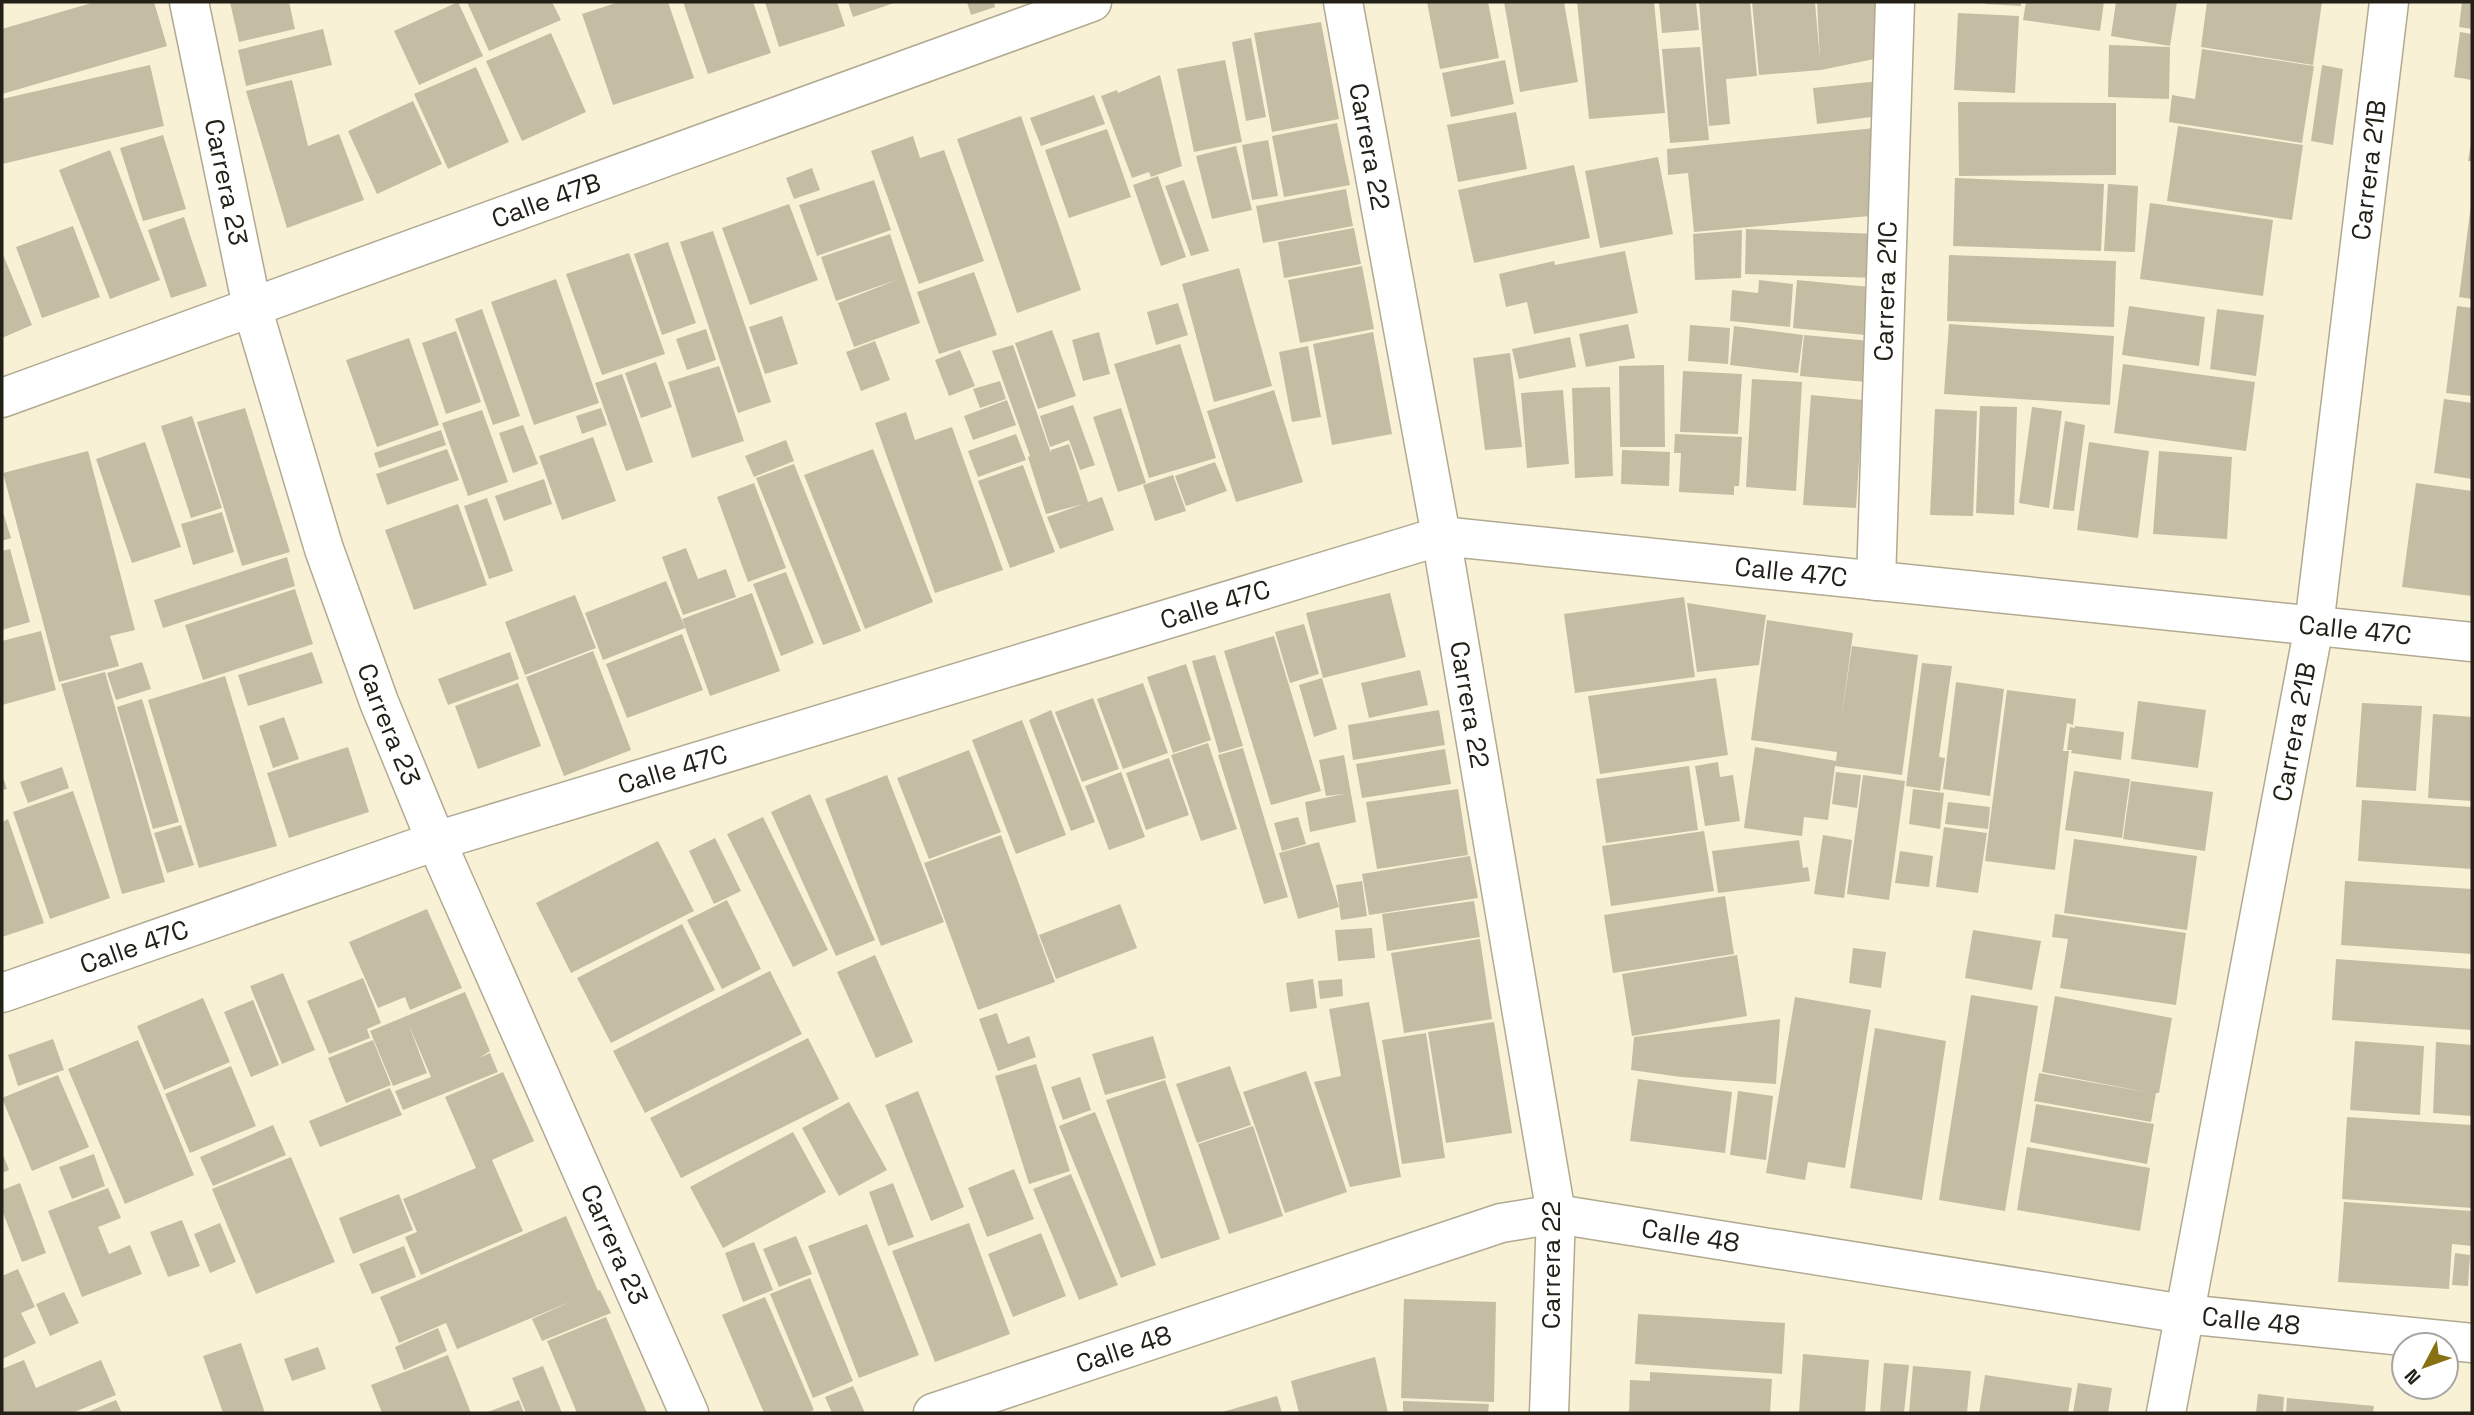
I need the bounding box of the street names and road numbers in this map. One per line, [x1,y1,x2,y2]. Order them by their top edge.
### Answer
street label: Carrera 22 [1341,80,1398,213]
street label: Carrera 21B [2344,98,2394,242]
street label: Carrera 23 [197,116,256,249]
street label: Calle 47B [487,165,605,236]
street label: Carrera 21C [1866,220,1905,362]
street label: Calle 47C [1733,549,1849,595]
street label: Calle 47C [1156,572,1274,637]
street label: Calle 47C [2297,607,2413,653]
street label: Carrera 22 [1442,638,1497,771]
street label: Carrera 23 [350,659,428,791]
street label: Carrera 21B [2264,660,2324,804]
street label: Calle 47C [613,737,732,802]
street label: Calle 47C [75,912,193,981]
street label: Carrera 23 [573,1179,656,1310]
street label: Carrera 22 [1534,1201,1568,1329]
street label: Calle 48 [1639,1211,1742,1260]
street label: Calle 48 [2200,1299,2302,1343]
street label: Calle 48 [1071,1317,1176,1381]

